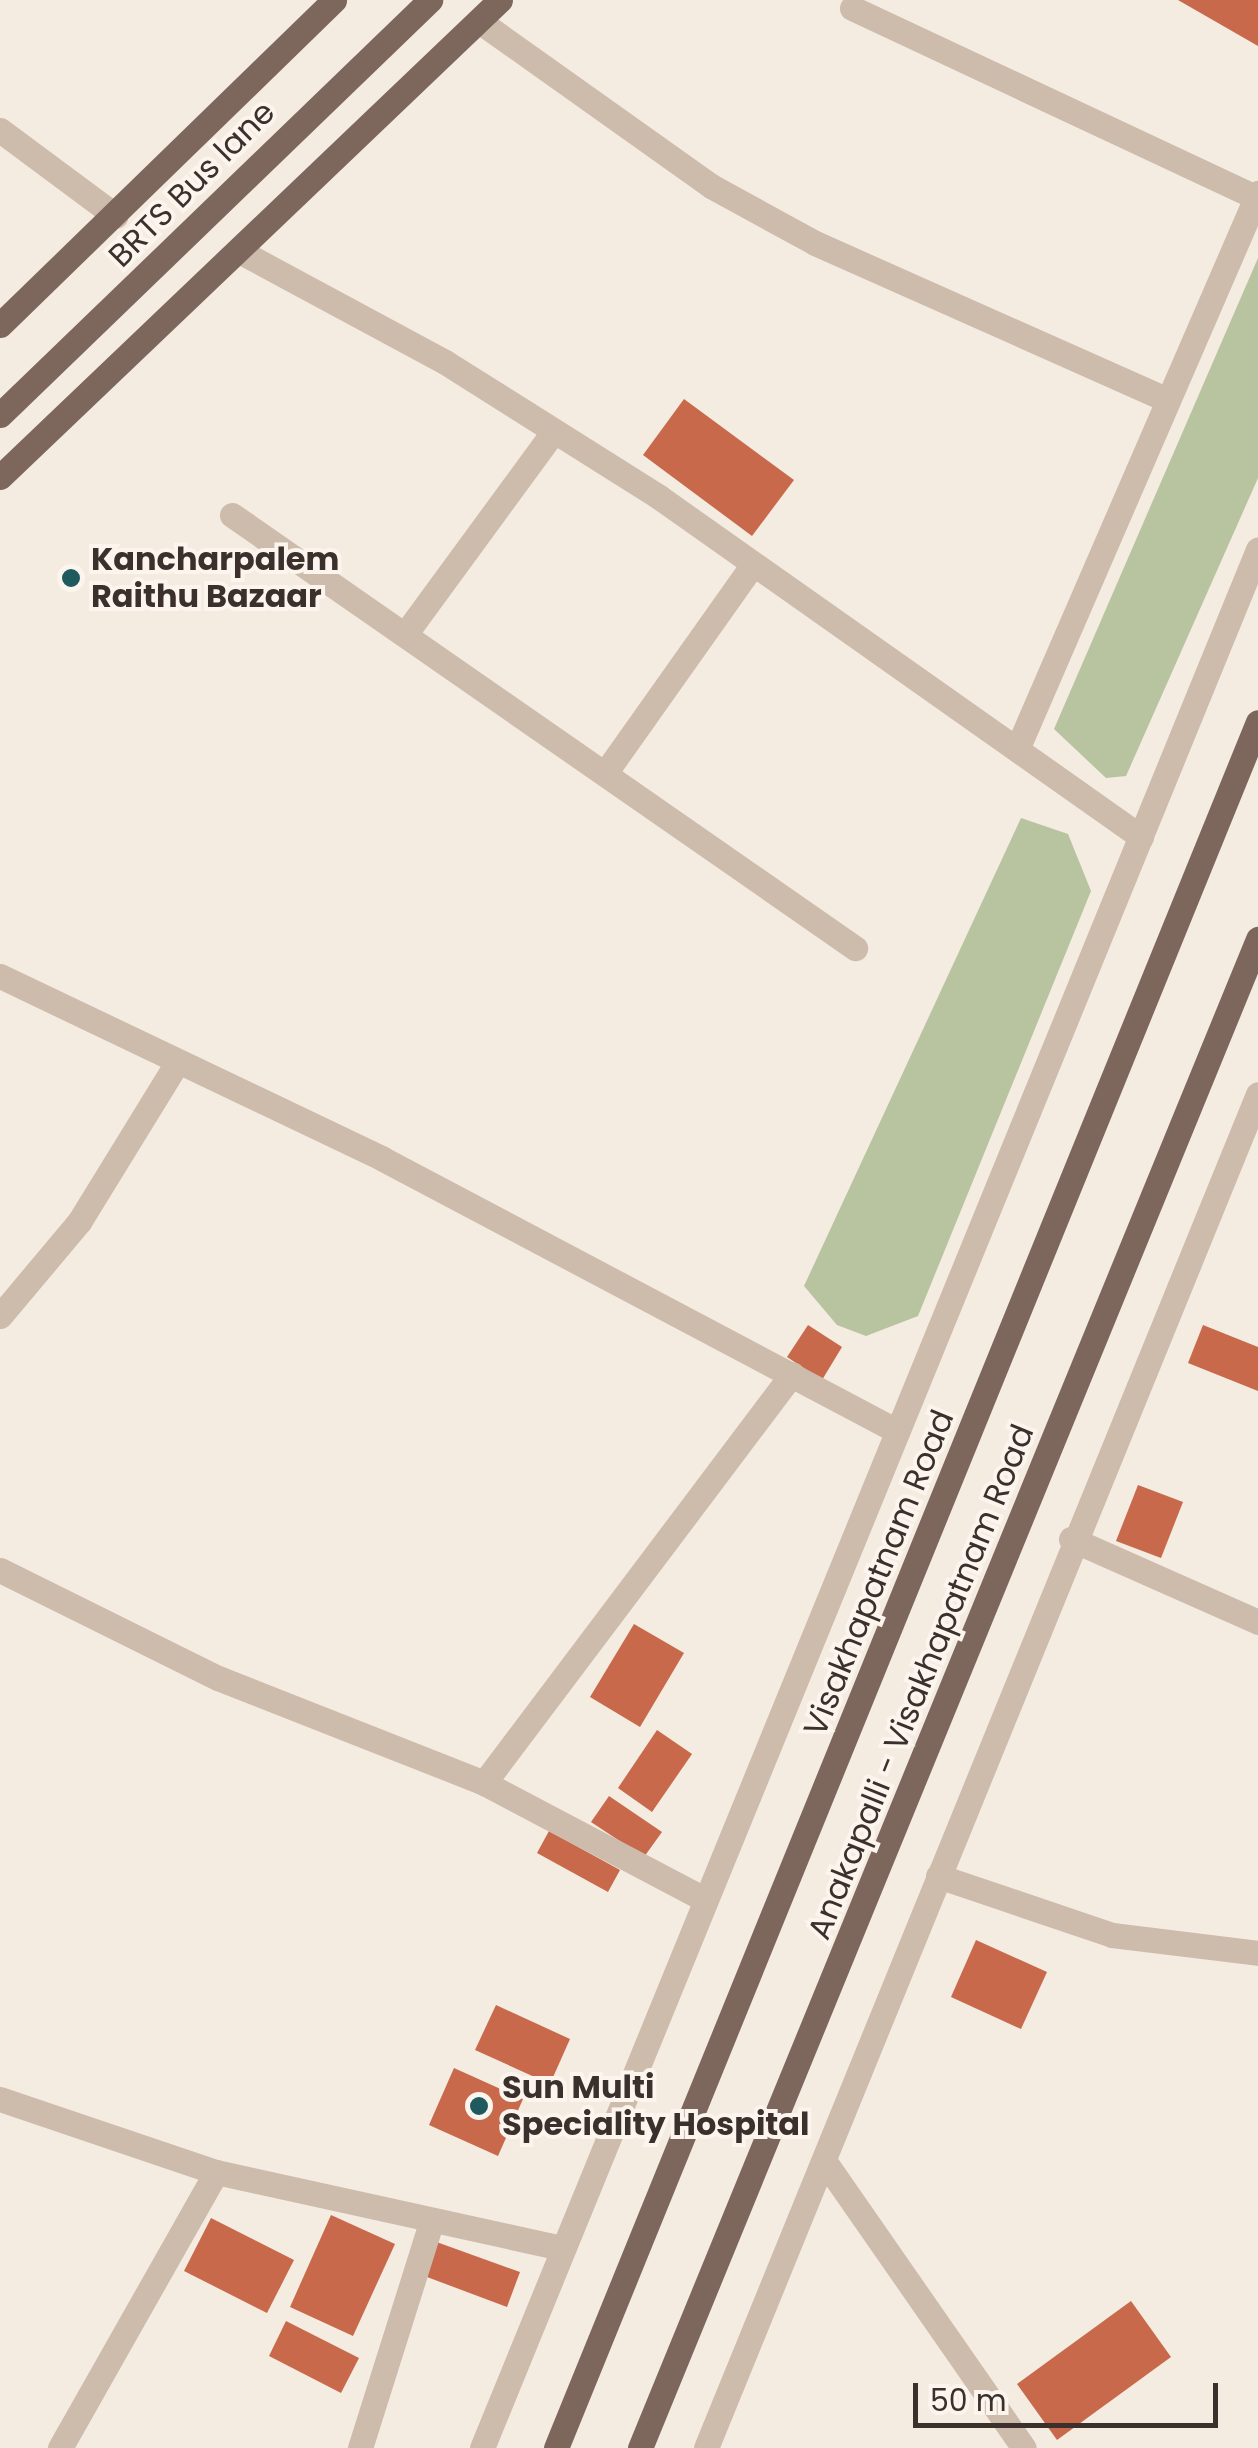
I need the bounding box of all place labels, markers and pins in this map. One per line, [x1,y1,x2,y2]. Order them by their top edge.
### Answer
place label: Kancharpalem Raithu Bazaar [91,541,339,616]
marker: Kancharpalem Raithu Bazaar [60,567,82,589]
place label: Sun Multi Speciality Hospital [502,2069,809,2144]
marker: Sun Multi Speciality Hospital [466,2093,492,2119]

